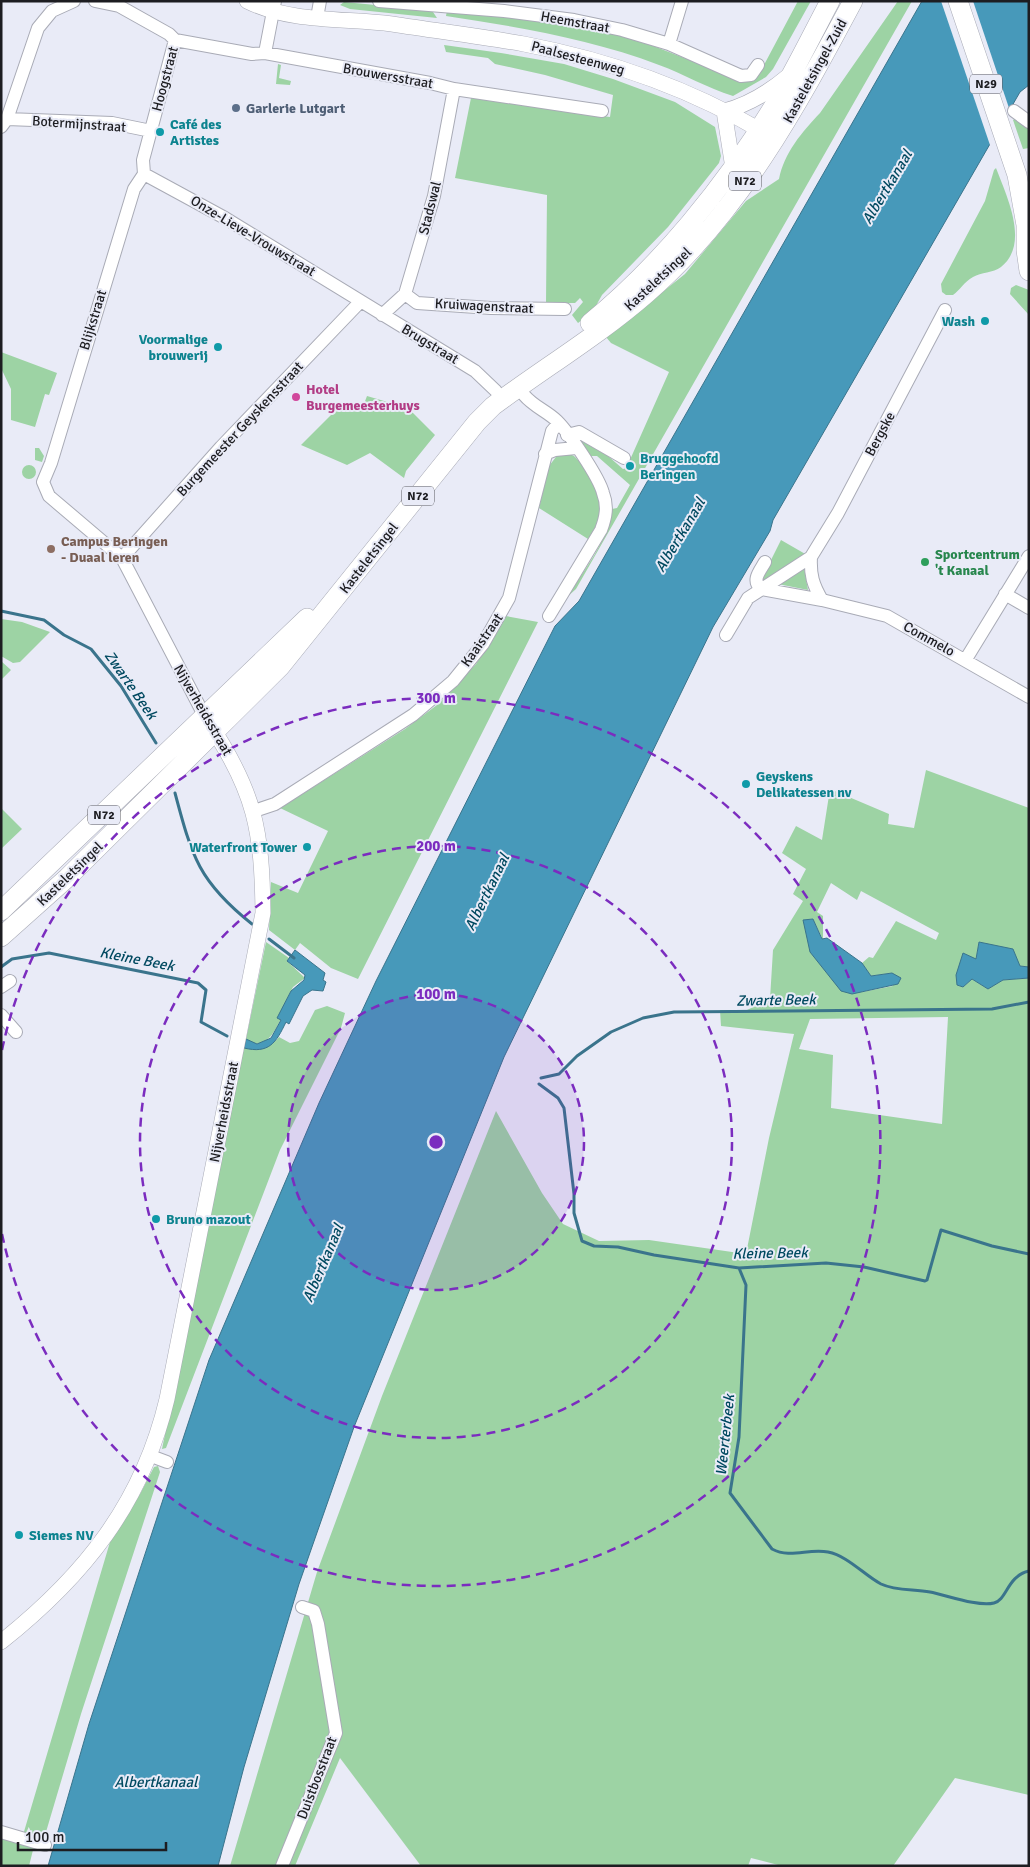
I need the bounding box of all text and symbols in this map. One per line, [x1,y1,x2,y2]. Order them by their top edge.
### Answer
street label: Heemstraat [539,8,611,36]
street label: Kasteletsingel-Zuid [779,16,851,126]
street label: Paalsesteenweg [530,37,626,79]
street label: Hoogstraat [148,45,182,113]
street label: Brouwersstraat [342,60,435,92]
road number: N29 [970,74,1002,94]
place label: Garlerie Lutgart [246,100,346,117]
marker: Garlerie Lutgart [230,102,242,114]
street label: Botermijnstraat [31,112,127,136]
place label: Café des Artistes [170,116,221,149]
marker: Café des Artistes [154,126,166,138]
water label: Albertkanaal [858,145,917,227]
road number: N72 [729,172,761,190]
street label: Stadswal [415,180,445,236]
street label: Onze-Lieve-Vrouwstraat [187,192,319,280]
street label: Kasteletsingel [621,244,695,314]
street label: Blijkstraat [76,288,110,352]
street label: Kruiwagenstraat [434,295,534,317]
place label: Wash [942,313,975,330]
marker: Wash [979,315,991,327]
street label: Brugstraat [398,320,462,368]
place label: Voormalige brouwerij [139,331,208,364]
marker: Voormalige brouwerij [212,341,224,353]
street label: Burgemeester Geyskensstraat [173,358,307,500]
place label: Hotel Burgemeesterhuys [306,381,420,414]
marker: Hotel Burgemeesterhuys [290,391,302,403]
street label: Bergske [861,409,899,459]
place label: Bruggehoofd Beringen [640,450,719,483]
marker: Bruggehoofd Beringen [624,460,636,472]
road number: N72 [402,486,434,506]
water label: Albertkanaal [651,493,710,575]
street label: Kasteletsingel [336,519,402,597]
place label: Campus Beringen - Duaal leren [61,533,168,566]
marker: Campus Beringen - Duaal leren [45,543,57,555]
place label: Sportcentrum 't Kanaal [935,546,1020,579]
marker: Sportcentrum 't Kanaal [919,556,931,568]
street label: Kaaistraat [457,610,507,670]
street label: Commelo [900,618,958,660]
water label: Zwarte Beek [101,647,162,724]
street label: Nijverheidsstraat [170,661,236,759]
text: 300 m [416,689,456,707]
place label: Geyskens Delikatessen nv [756,768,852,801]
marker: Geyskens Delikatessen nv [740,778,752,790]
road number: N72 [88,806,120,824]
text: 200 m [416,837,456,855]
street label: Kasteletsingel [33,838,107,910]
place label: Waterfront Tower [189,839,297,856]
marker: Waterfront Tower [301,841,313,853]
water label: Albertkanaal [461,849,514,933]
water label: Kleine Beek [98,943,177,975]
text: 100 m [416,985,456,1003]
water label: Zwarte Beek [736,990,817,1010]
street label: Nijverheidsstraat [206,1060,242,1164]
centre of rings [427,1133,445,1151]
place label: Bruno mazout [166,1211,251,1228]
marker: Bruno mazout [150,1213,162,1225]
water label: Albertkanaal [299,1220,348,1305]
water label: Kleine Beek [732,1243,809,1263]
water label: Weerterbeek [712,1392,738,1477]
place label: Siemes NV [29,1527,94,1544]
marker: Siemes NV [13,1529,25,1541]
street label: Duistbosstraat [293,1734,341,1822]
water label: Albertkanaal [115,1773,199,1791]
scale bar [18,1820,165,1852]
text: 100 m [25,1828,65,1846]

